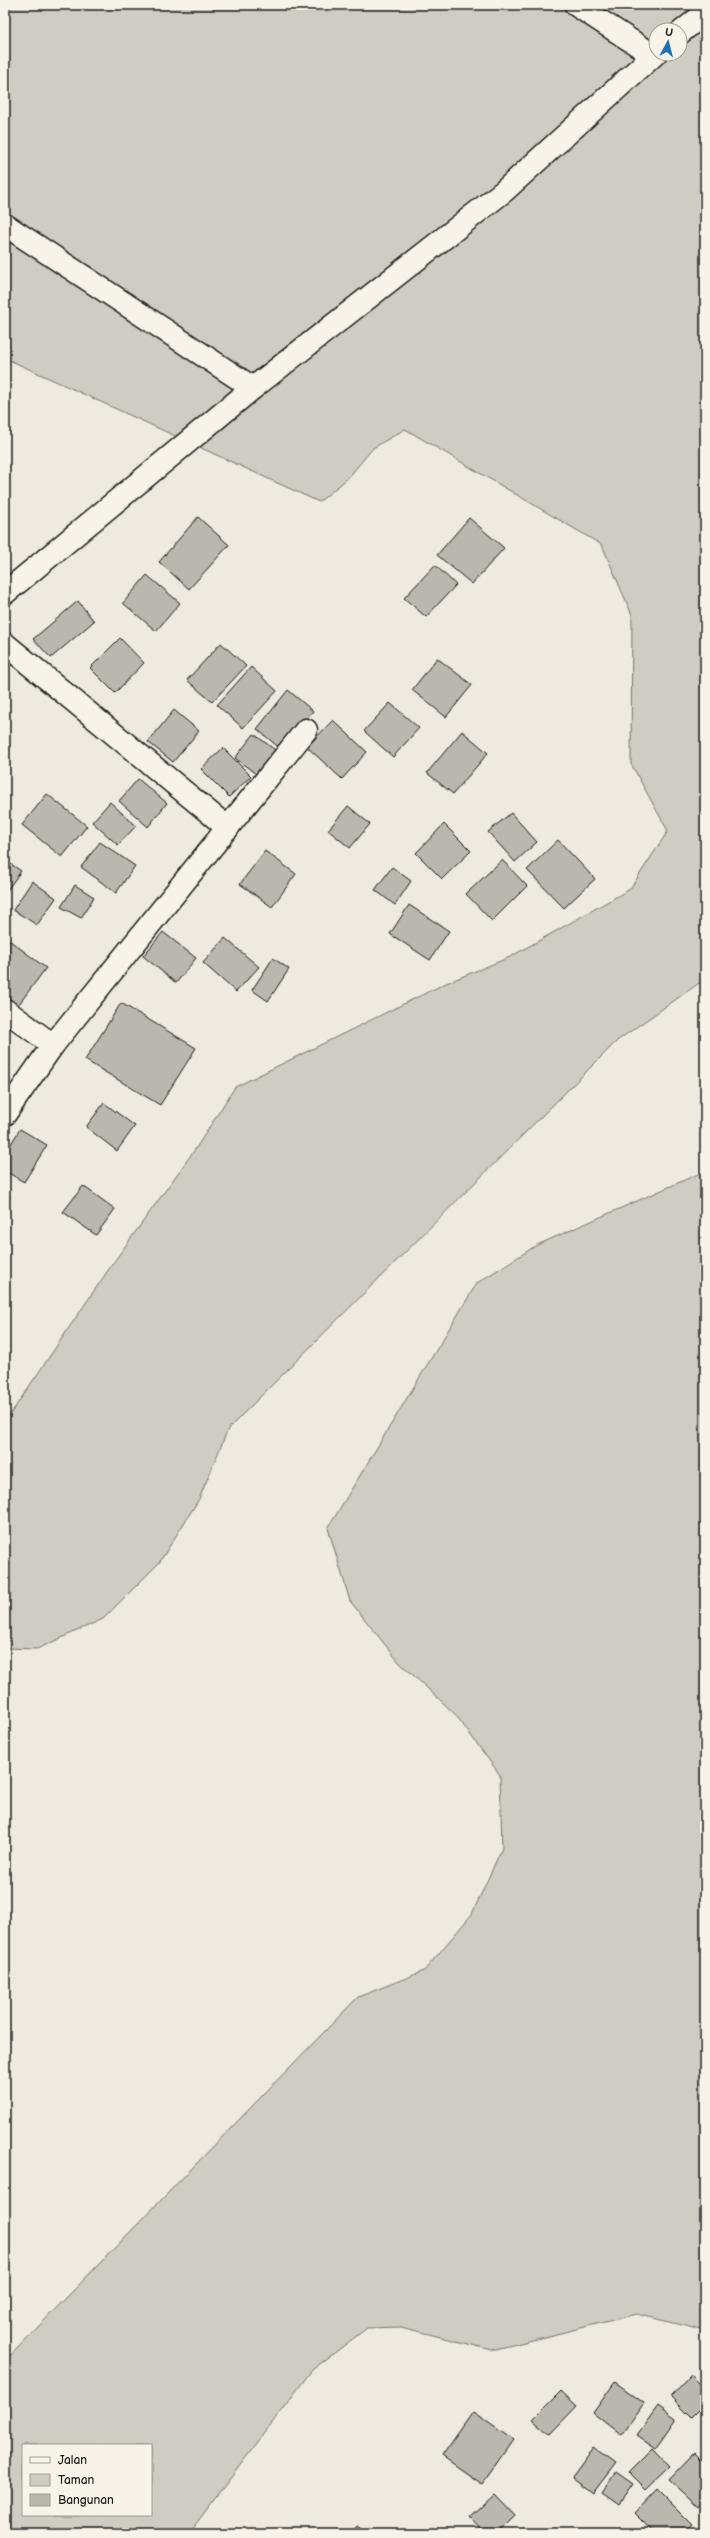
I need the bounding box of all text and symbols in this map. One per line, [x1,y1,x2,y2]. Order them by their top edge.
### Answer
north arrow [648,22,688,62]
text: U [664,26,674,40]
legend [22,2444,152,2516]
text: Jalan [58,2453,87,2468]
text: Taman [58,2473,94,2488]
text: Bangunan [58,2493,114,2508]

